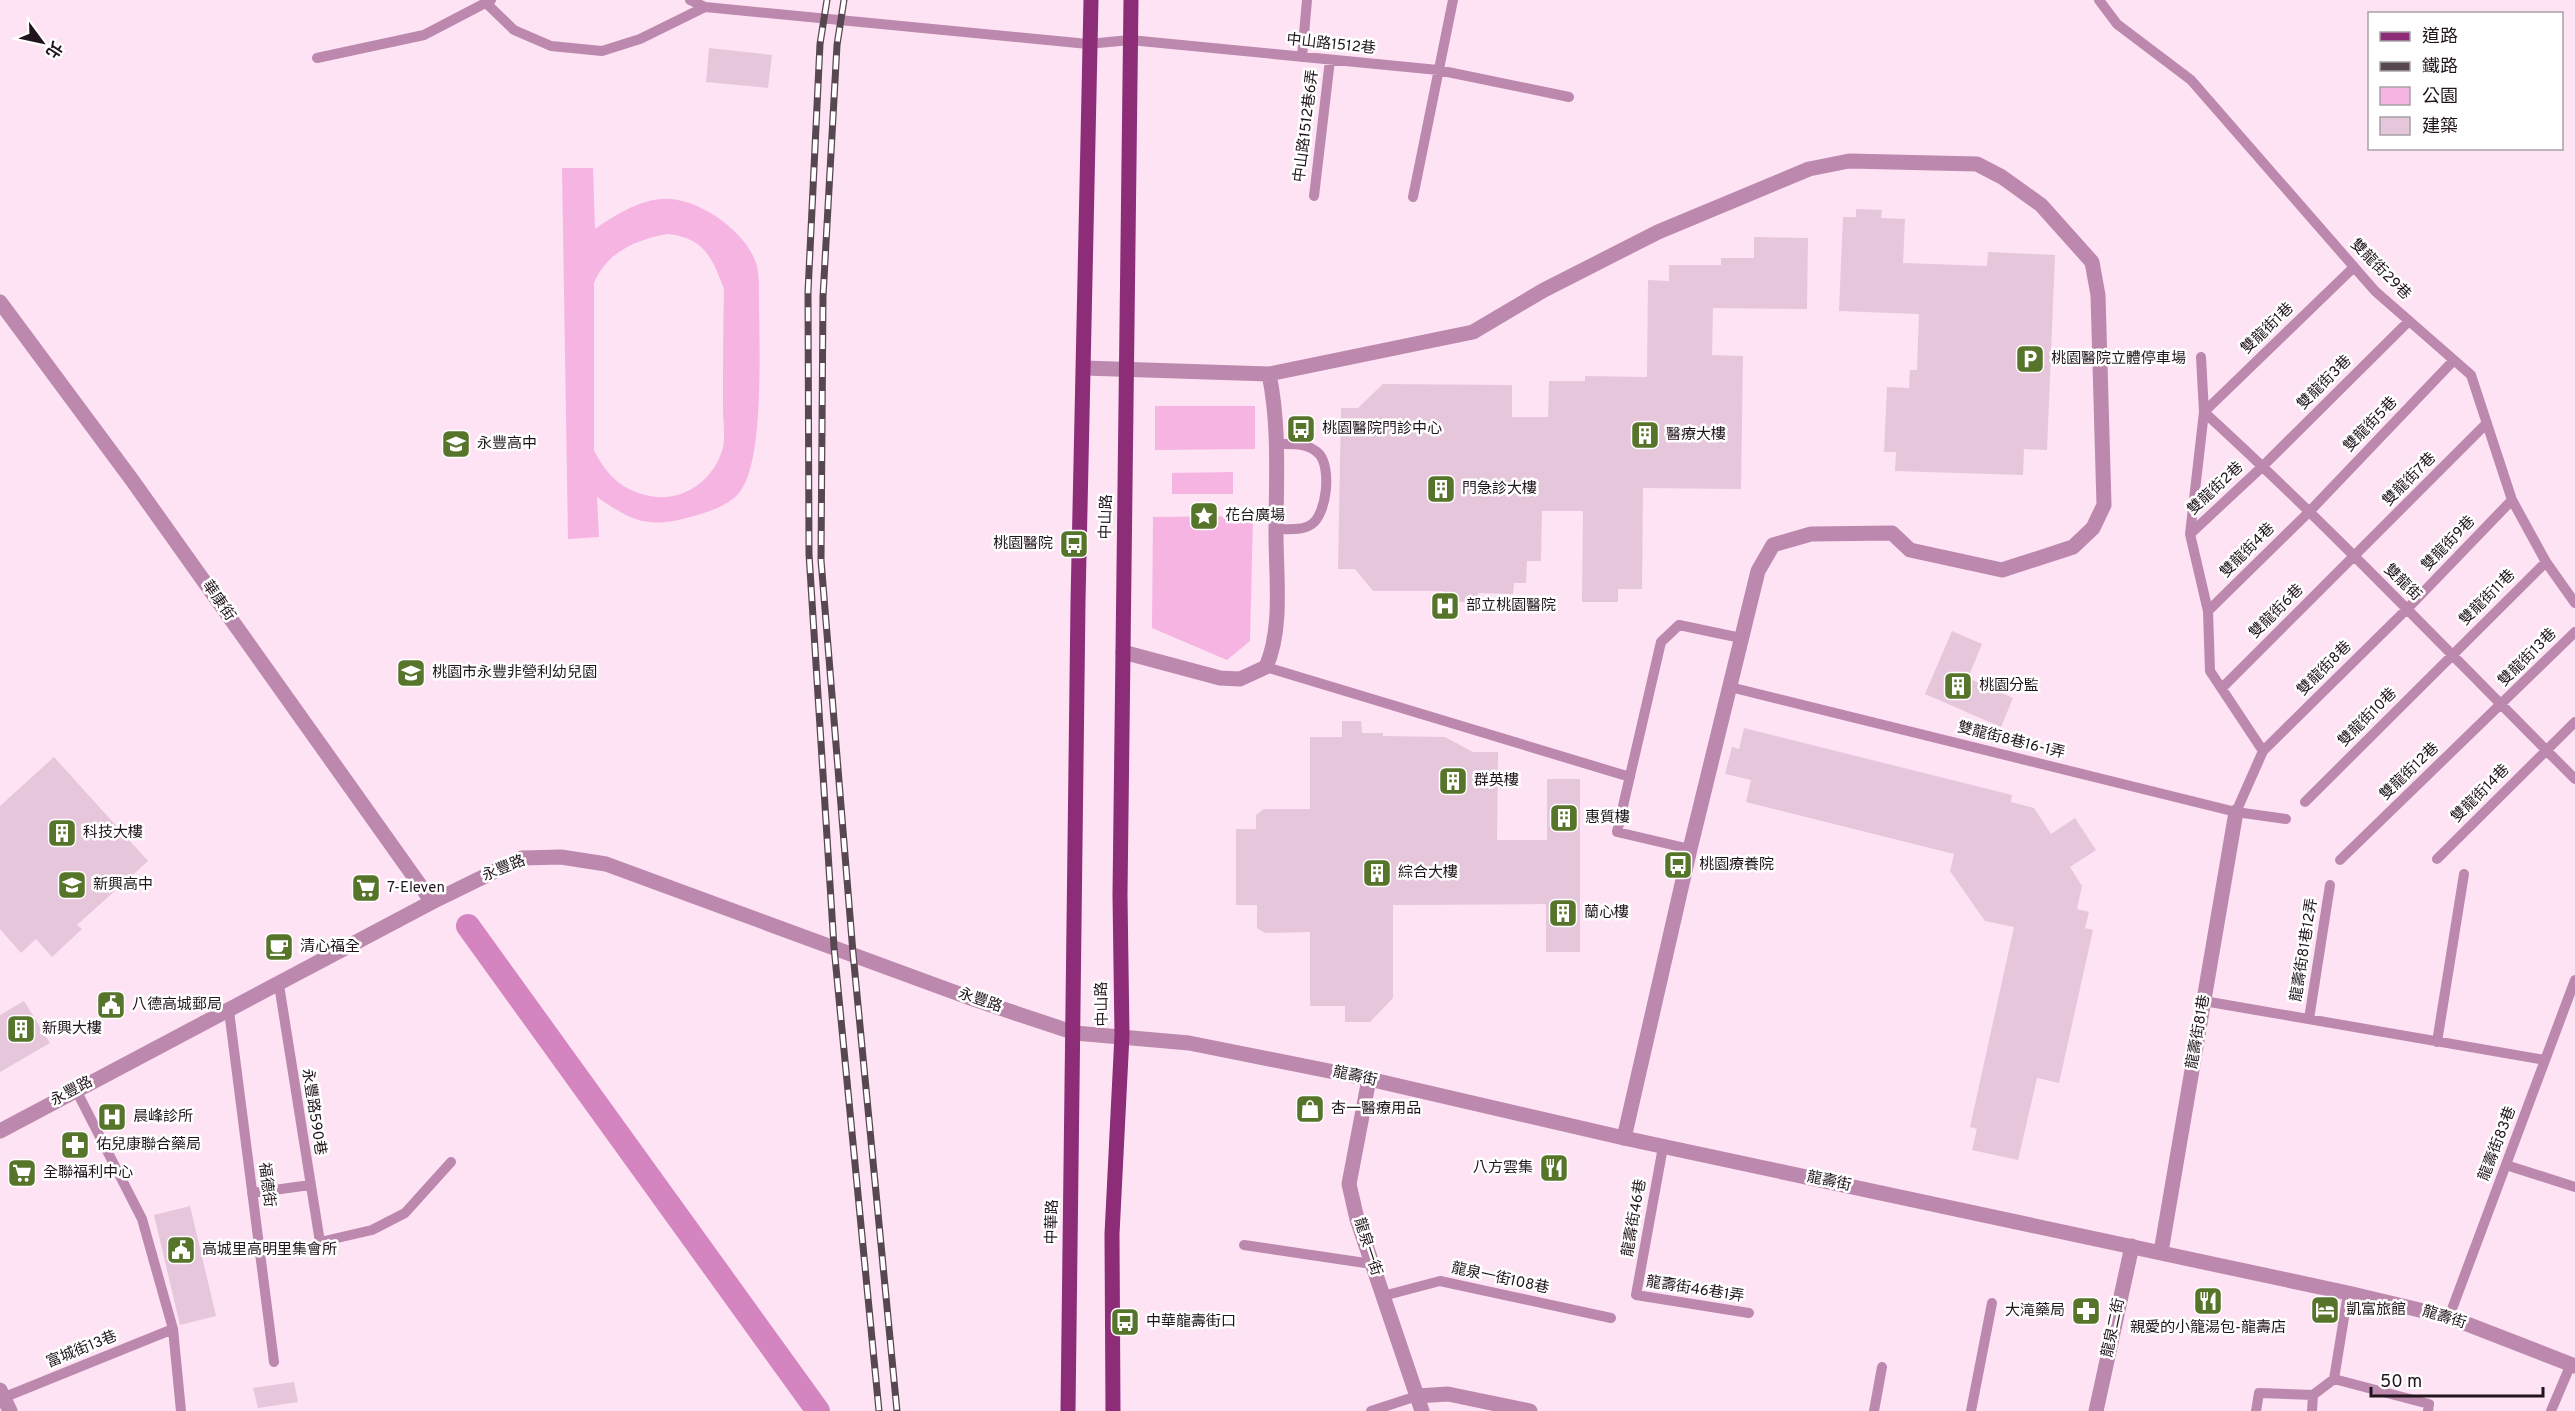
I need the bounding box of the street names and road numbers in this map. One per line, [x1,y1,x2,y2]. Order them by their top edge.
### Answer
street label: 中山路1512巷 [1285,31,1377,59]
street label: 中山路1512巷6弄 [1291,68,1323,184]
street label: 雙龍街29巷 [2346,235,2415,304]
street label: 雙龍街1巷 [2237,299,2298,359]
street label: 雙龍街3巷 [2293,351,2356,414]
street label: 雙龍街5巷 [2339,393,2402,457]
street label: 雙龍街7巷 [2379,449,2441,511]
street label: 雙龍街2巷 [2184,458,2248,520]
street label: 中山路 [1097,494,1117,540]
street label: 雙龍街9巷 [2417,512,2480,575]
street label: 雙龍街4巷 [2216,519,2279,582]
street label: 雙龍街 [2379,560,2425,605]
street label: 雙龍街11巷 [2455,565,2520,630]
street label: 華康街 [197,577,239,625]
street label: 雙龍街6巷 [2245,580,2308,643]
street label: 雙龍街13巷 [2494,624,2561,691]
street label: 雙龍街8巷 [2293,637,2356,700]
street label: 雙龍街10巷 [2334,684,2401,751]
street label: 雙龍街8巷16-1弄 [1955,717,2067,764]
street label: 雙龍街12巷 [2376,738,2443,805]
street label: 雙龍街14巷 [2447,760,2514,827]
street label: 永豐路 [480,852,528,886]
street label: 龍壽街81巷12弄 [2286,897,2323,1003]
street label: 中山路 [1093,981,1113,1027]
street label: 永豐路 [956,985,1004,1017]
street label: 龍壽街81巷 [2182,993,2215,1070]
street label: 龍壽街 [1331,1062,1379,1091]
street label: 永豐路590巷 [297,1067,329,1157]
street label: 永豐路 [48,1073,96,1111]
street label: 龍壽街83巷 [2474,1104,2521,1184]
street label: 福德街 [254,1161,279,1208]
street label: 龍壽街 [1805,1167,1853,1196]
street label: 龍壽街46巷 [1618,1178,1651,1258]
street label: 中華路 [1043,1199,1063,1245]
street label: 龍泉一街 [1349,1215,1386,1278]
street label: 龍泉一街108巷 [1449,1258,1551,1299]
street label: 龍壽街46巷1弄 [1645,1272,1745,1307]
street label: 龍泉二街 [2097,1296,2130,1359]
street label: 龍壽街 [2420,1301,2469,1334]
street label: 富城街13巷 [44,1327,120,1373]

